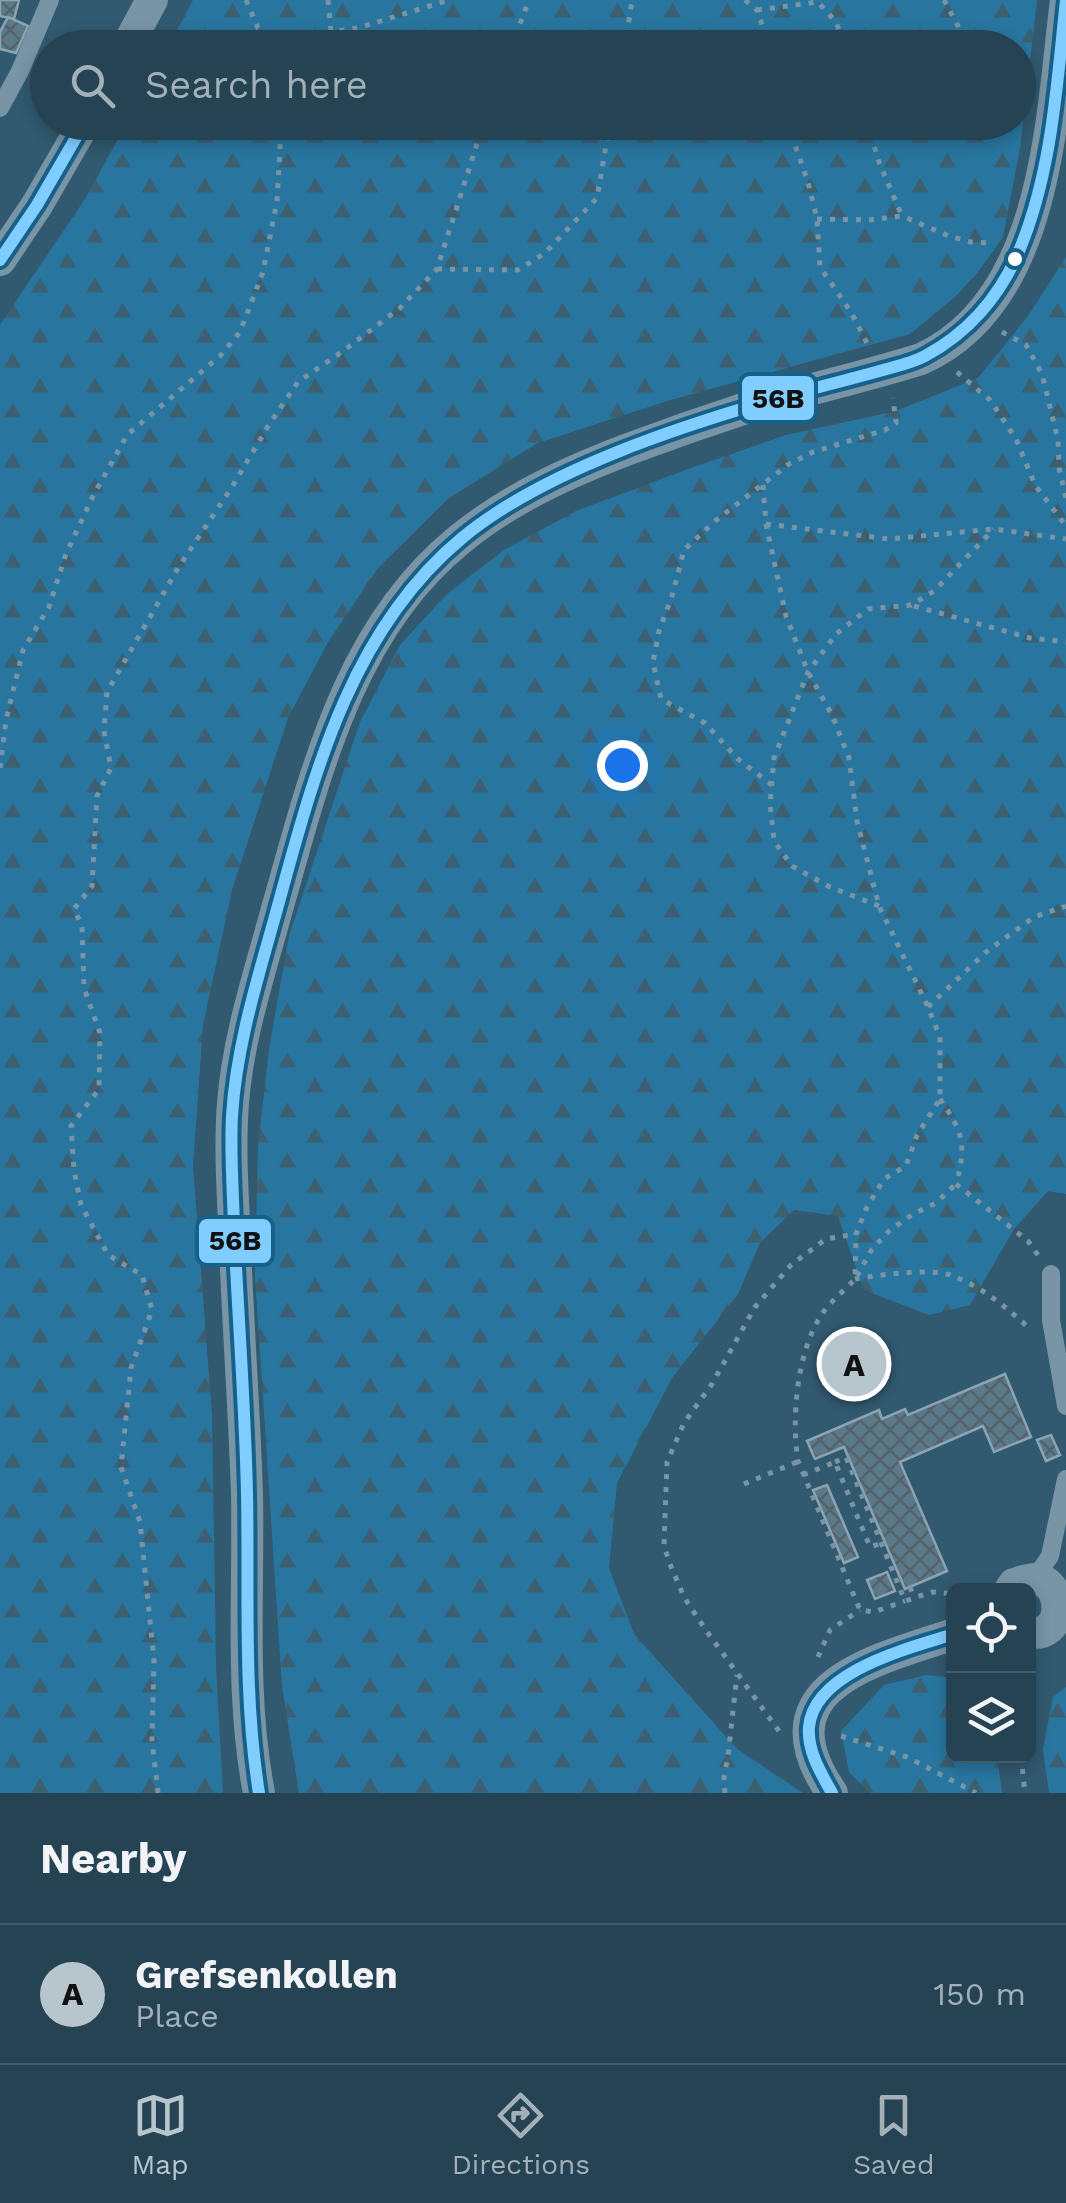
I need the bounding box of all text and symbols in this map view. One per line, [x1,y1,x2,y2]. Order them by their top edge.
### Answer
search box [30,30,1036,140]
icon: search [65,58,120,113]
text: Search here [145,63,368,107]
unlabelled marker [1005,249,1025,269]
line badge: 56B [740,374,816,422]
text: 56B [752,382,804,415]
your location [597,740,648,791]
line badge: 56B [197,1217,273,1265]
text: 56B [209,1224,261,1257]
pin: A [822,1326,886,1402]
map controls [946,1583,1036,1763]
button: locate [946,1583,1036,1673]
button: layers [946,1673,1036,1763]
text: Nearby [40,1834,187,1883]
text: Grefsenkollen [135,1953,398,1997]
text: A [62,1975,83,2013]
text: 150 m [934,1975,1026,2013]
text: Place [135,1997,219,2035]
tab: Map [132,2088,189,2181]
tab: Directions [452,2088,590,2181]
tab: Saved [853,2088,934,2181]

